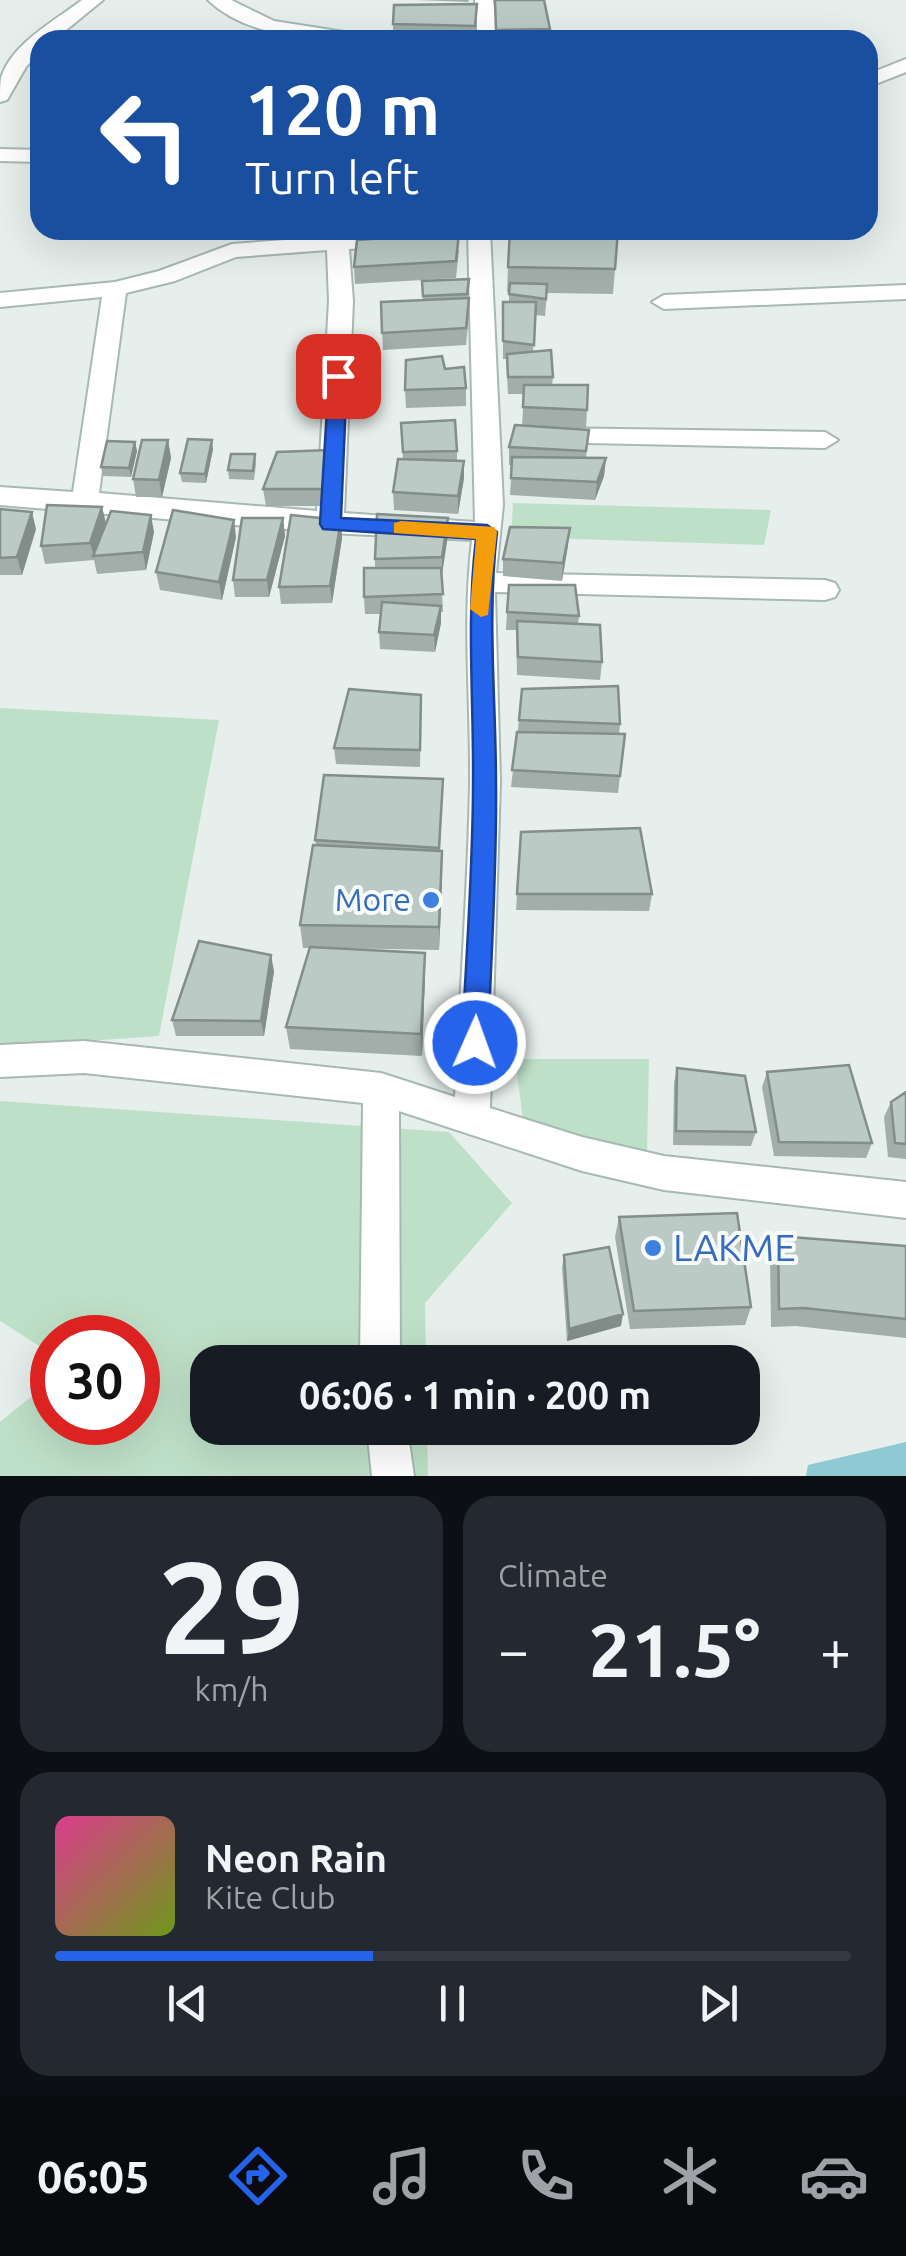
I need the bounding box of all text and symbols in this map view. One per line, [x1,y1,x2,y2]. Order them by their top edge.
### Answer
icon: left [80,70,210,200]
text: 120 m [245,70,440,148]
text: Turn left [245,152,419,203]
pin [296,334,381,419]
icon: arrive [311,349,366,404]
place label: More [335,881,411,917]
marker: More [420,889,442,911]
position arrow [423,991,527,1095]
place label: LAKME [673,1226,796,1268]
marker: LAKME [642,1237,664,1259]
speed limit sign: 30 [30,1315,160,1445]
text: 06:06 · 1 min · 200 m [299,1374,651,1416]
text: 29 [158,1533,305,1679]
text: Climate [498,1557,608,1593]
text: 21.5° [589,1607,760,1691]
text: − [498,1619,529,1680]
text: + [820,1619,851,1680]
text: km/h [195,1671,268,1707]
text: Neon Rain [205,1837,387,1879]
text: Kite Club [205,1879,335,1915]
icon: previous [160,1976,215,2031]
icon: pause [425,1976,480,2031]
icon: next [691,1976,746,2031]
icon: directions [223,2141,293,2211]
icon: music [367,2141,437,2211]
icon: phone [511,2141,581,2211]
icon: climate [655,2141,725,2211]
icon: car [799,2141,869,2211]
text: 06:05 [37,2151,150,2202]

